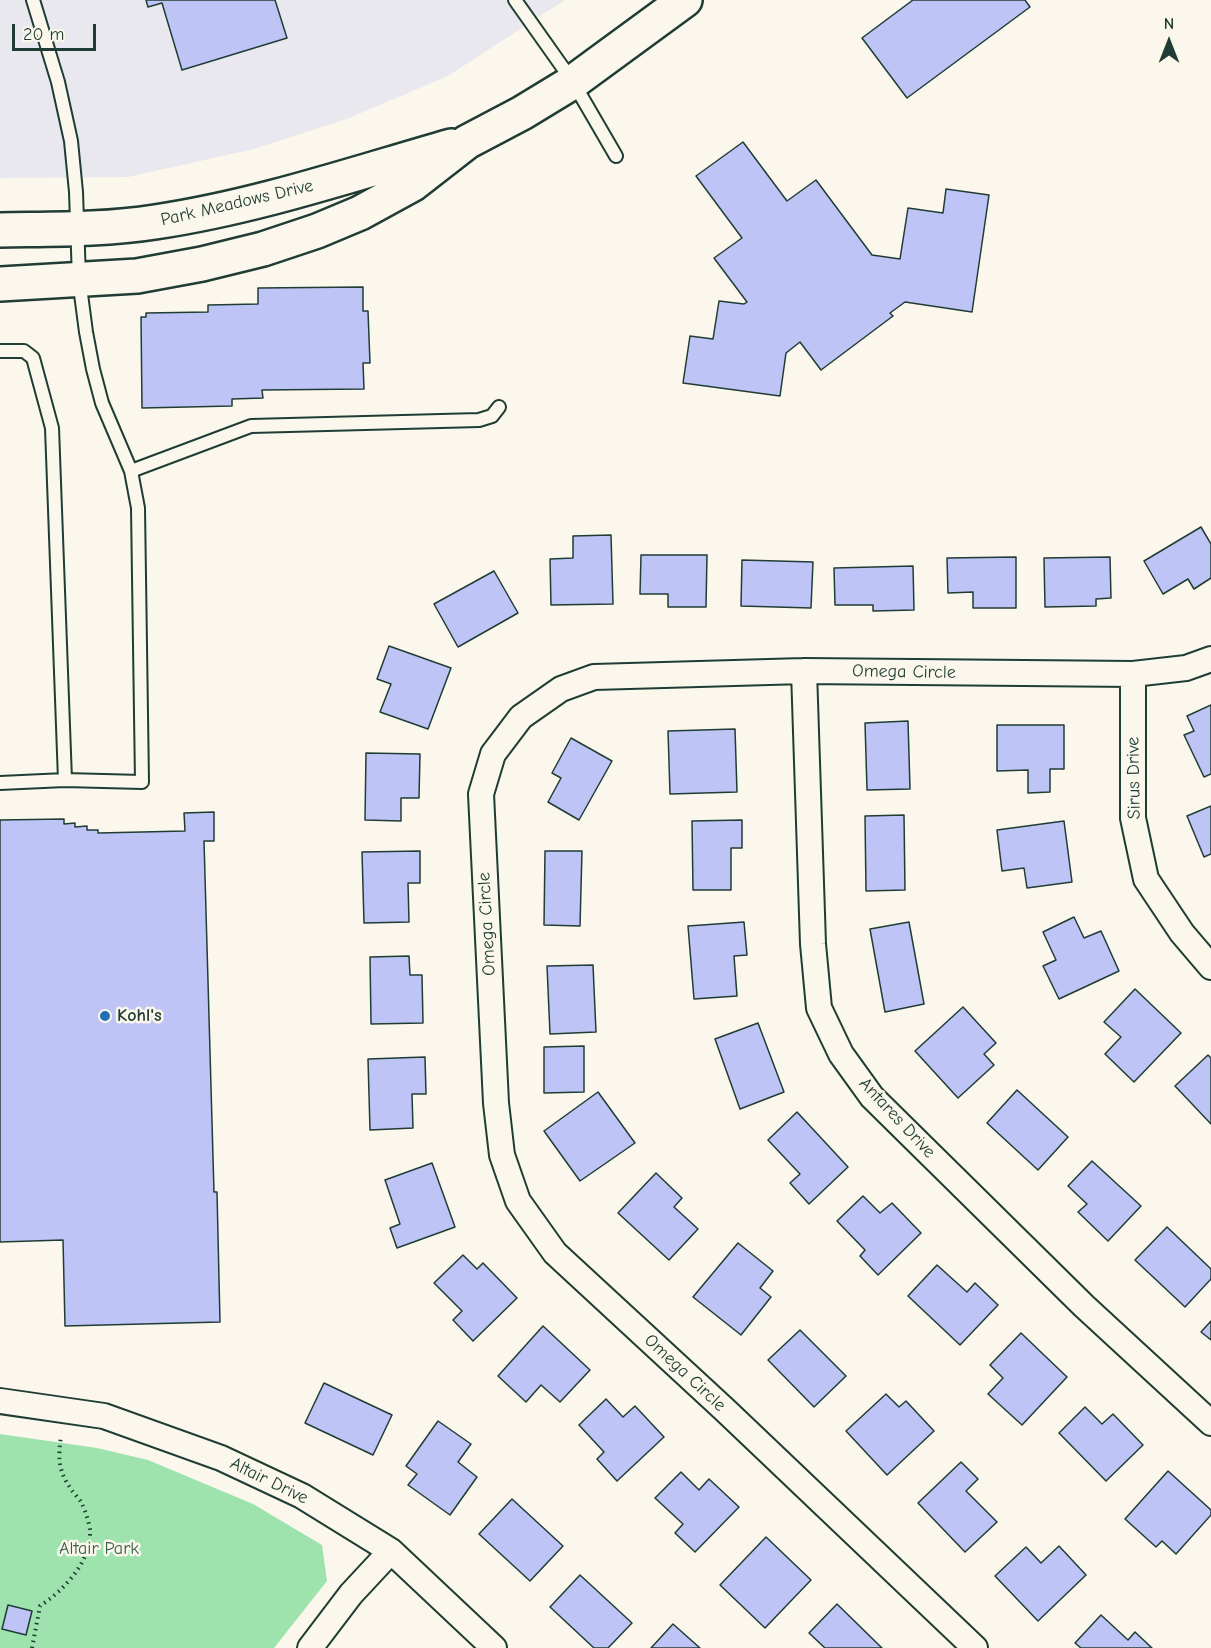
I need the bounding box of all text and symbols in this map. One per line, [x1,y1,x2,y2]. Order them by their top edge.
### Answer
scale bar [15,12,99,50]
north arrow [1139,12,1199,72]
text: N [1164,15,1174,33]
text: 20 m [23,24,64,45]
street label: Park Meadows Drive [159,175,315,231]
street label: Omega Circle [852,660,956,684]
street label: Sirus Drive [1122,737,1146,819]
street label: Omega Circle [474,872,500,976]
place label: Kohl's [117,1005,162,1027]
marker: Kohl's [98,1009,112,1023]
street label: Antares Drive [854,1073,940,1163]
street label: Omega Circle [640,1330,730,1416]
street label: Altair Drive [226,1453,312,1509]
park label: Altair Park [59,1538,139,1560]

